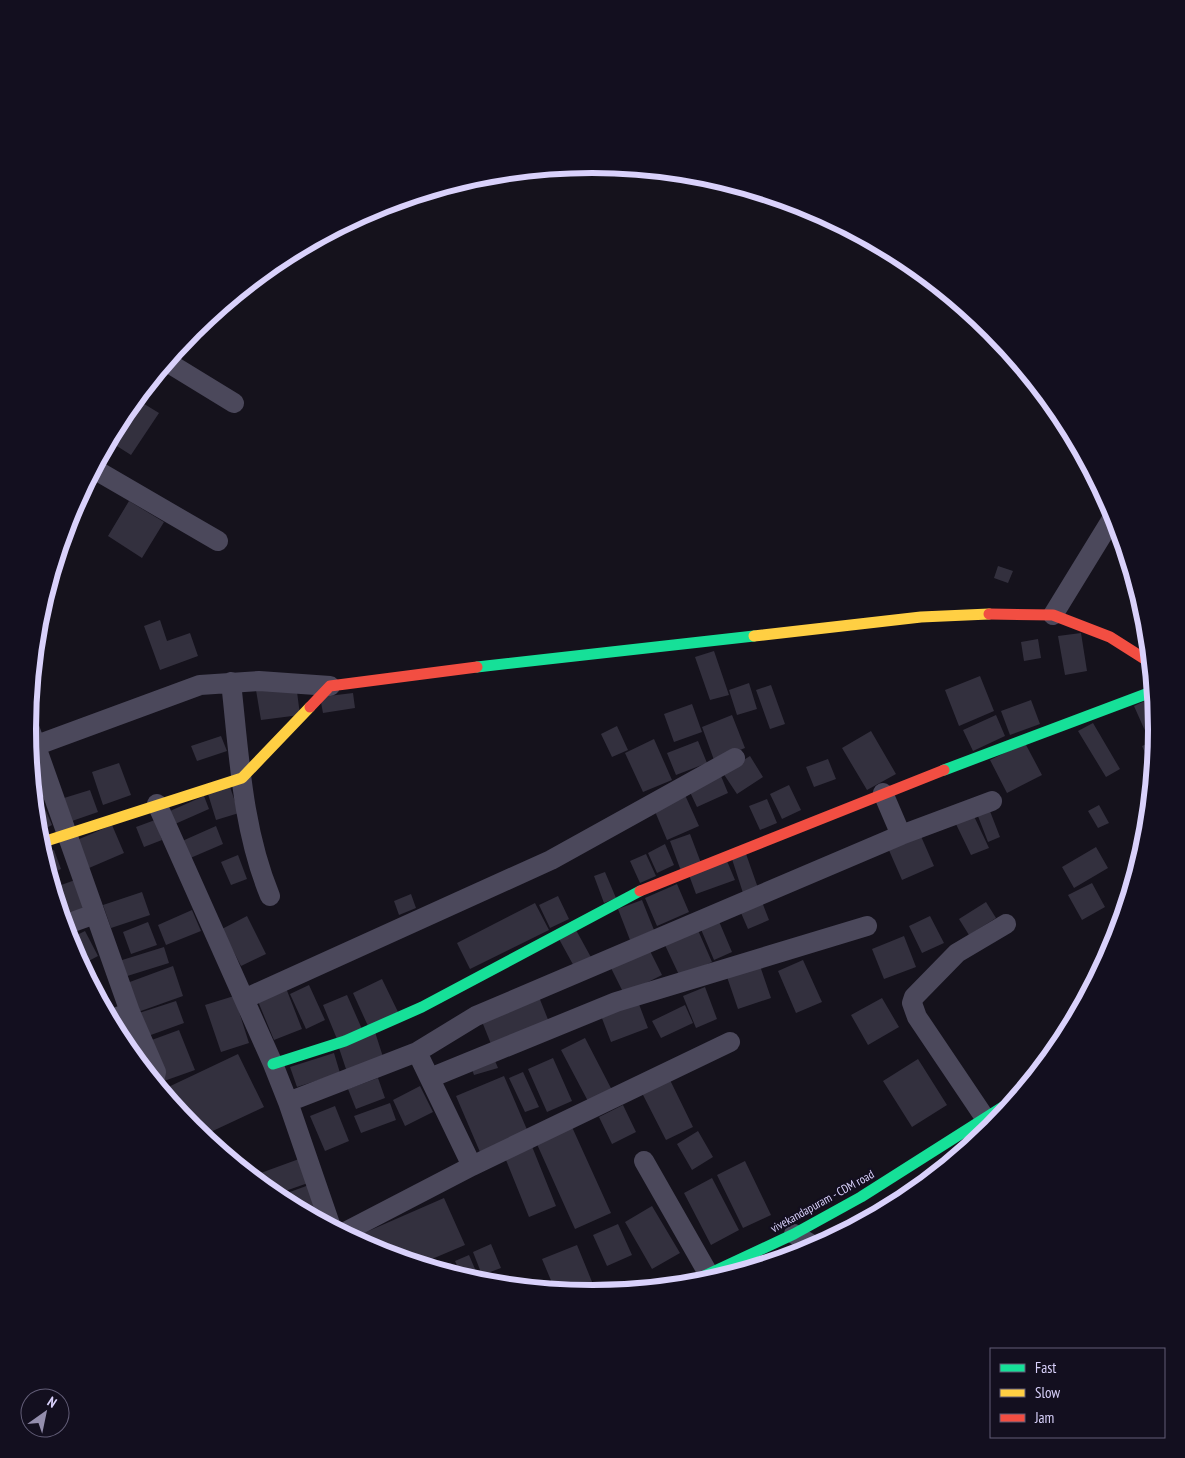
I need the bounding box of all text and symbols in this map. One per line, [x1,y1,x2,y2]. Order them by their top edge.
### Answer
street label: vivekandapuram - CDM road [768,1166,876,1236]
legend [990,1348,1165,1438]
text: Fast [1035,1358,1056,1377]
text: Slow [1035,1383,1060,1402]
north arrow [20,1388,70,1438]
text: N [44,1392,60,1412]
text: Jam [1034,1408,1054,1427]

